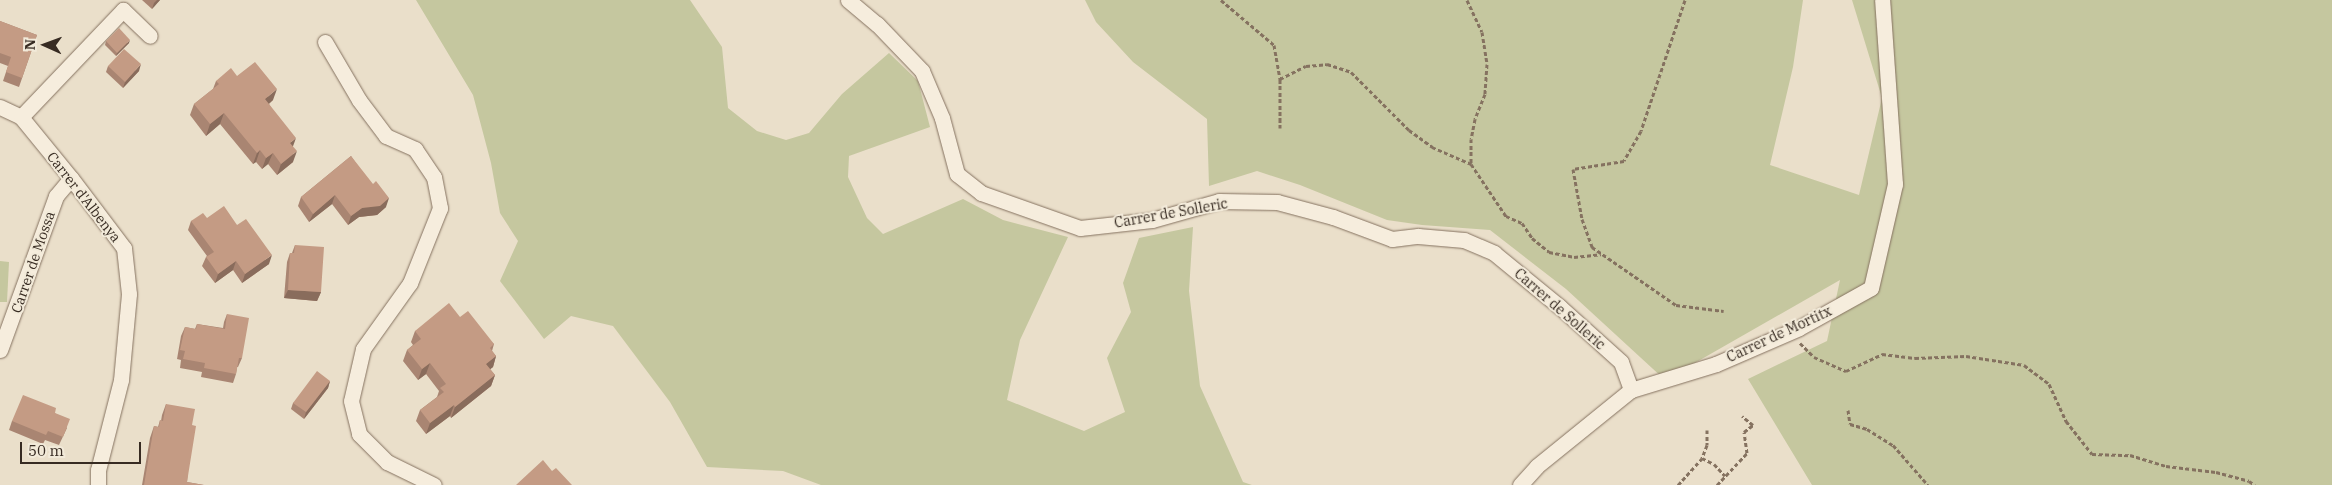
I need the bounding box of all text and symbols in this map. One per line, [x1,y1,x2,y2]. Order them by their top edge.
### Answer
north arrow [20,20,70,70]
text: N [21,39,39,50]
street label: Carrer d'Albenya [44,149,124,245]
street label: Carrer de Solleric [1113,195,1229,231]
street label: Carrer de Mossa [8,209,58,315]
street label: Carrer de Solleric [1511,265,1609,353]
street label: Carrer de Mortitx [1724,302,1834,366]
scale bar [22,432,144,464]
text: 50 m [28,441,64,460]

